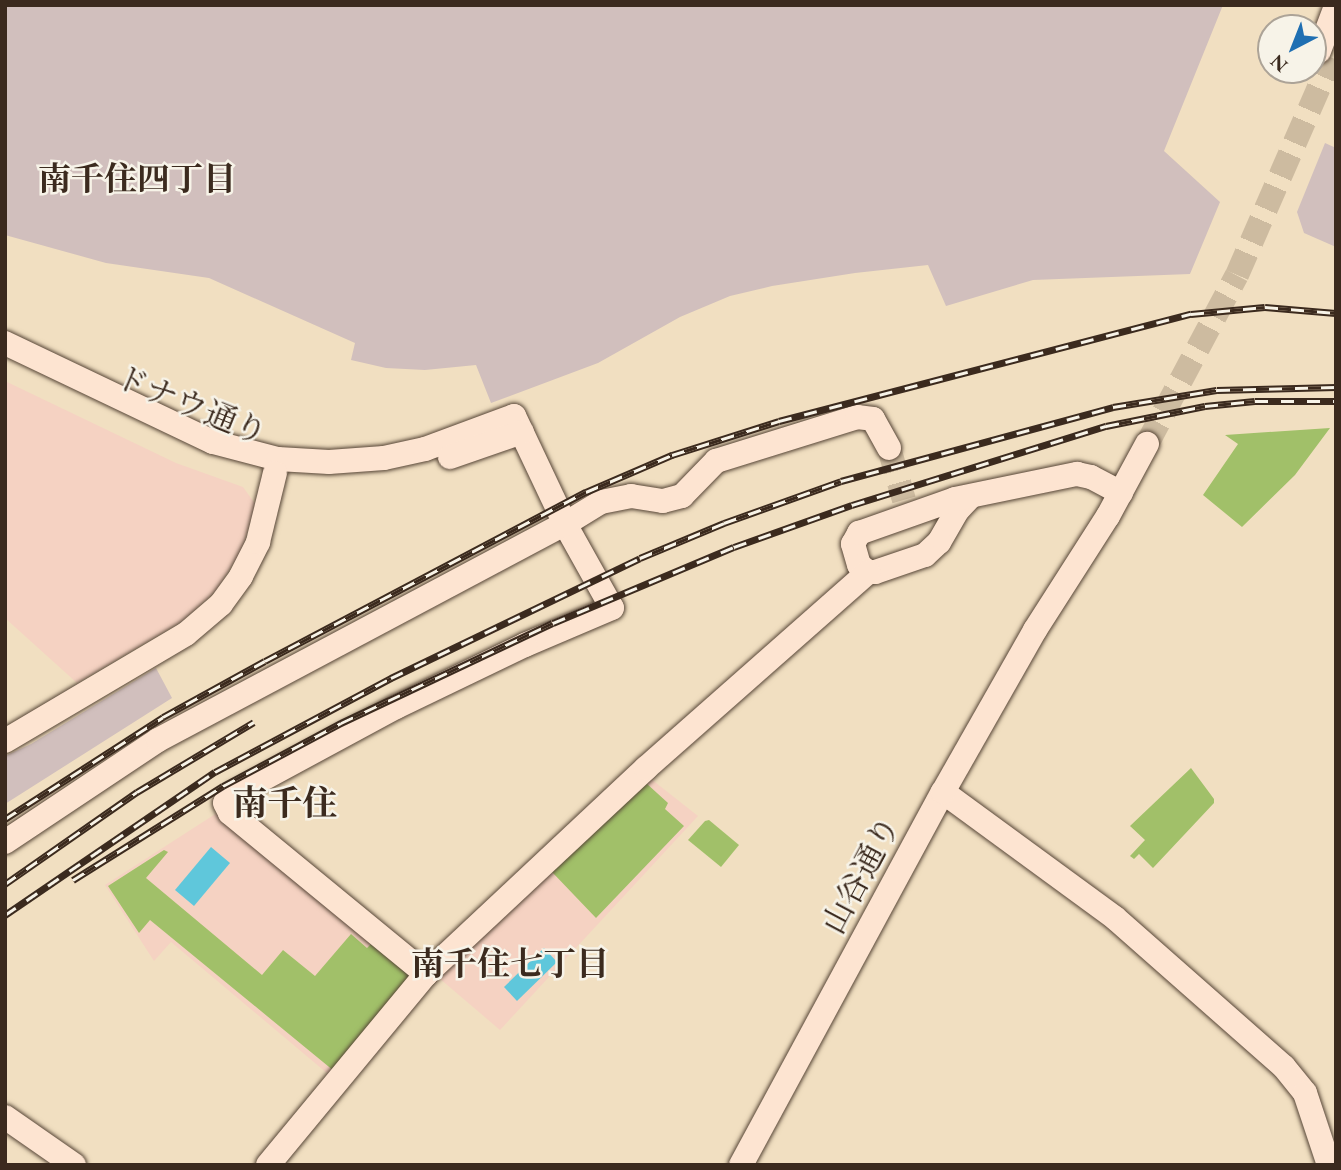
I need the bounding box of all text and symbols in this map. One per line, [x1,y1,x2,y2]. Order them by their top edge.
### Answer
north arrow [1257,14,1327,84]
text: N [1265,49,1293,78]
district label: 南千住四丁目 [38,159,236,199]
street label: ドナウ通り [110,357,272,453]
district label: 南千住 [233,782,337,824]
street label: 山谷通り [814,809,908,941]
district label: 南千住七丁目 [411,944,609,984]

